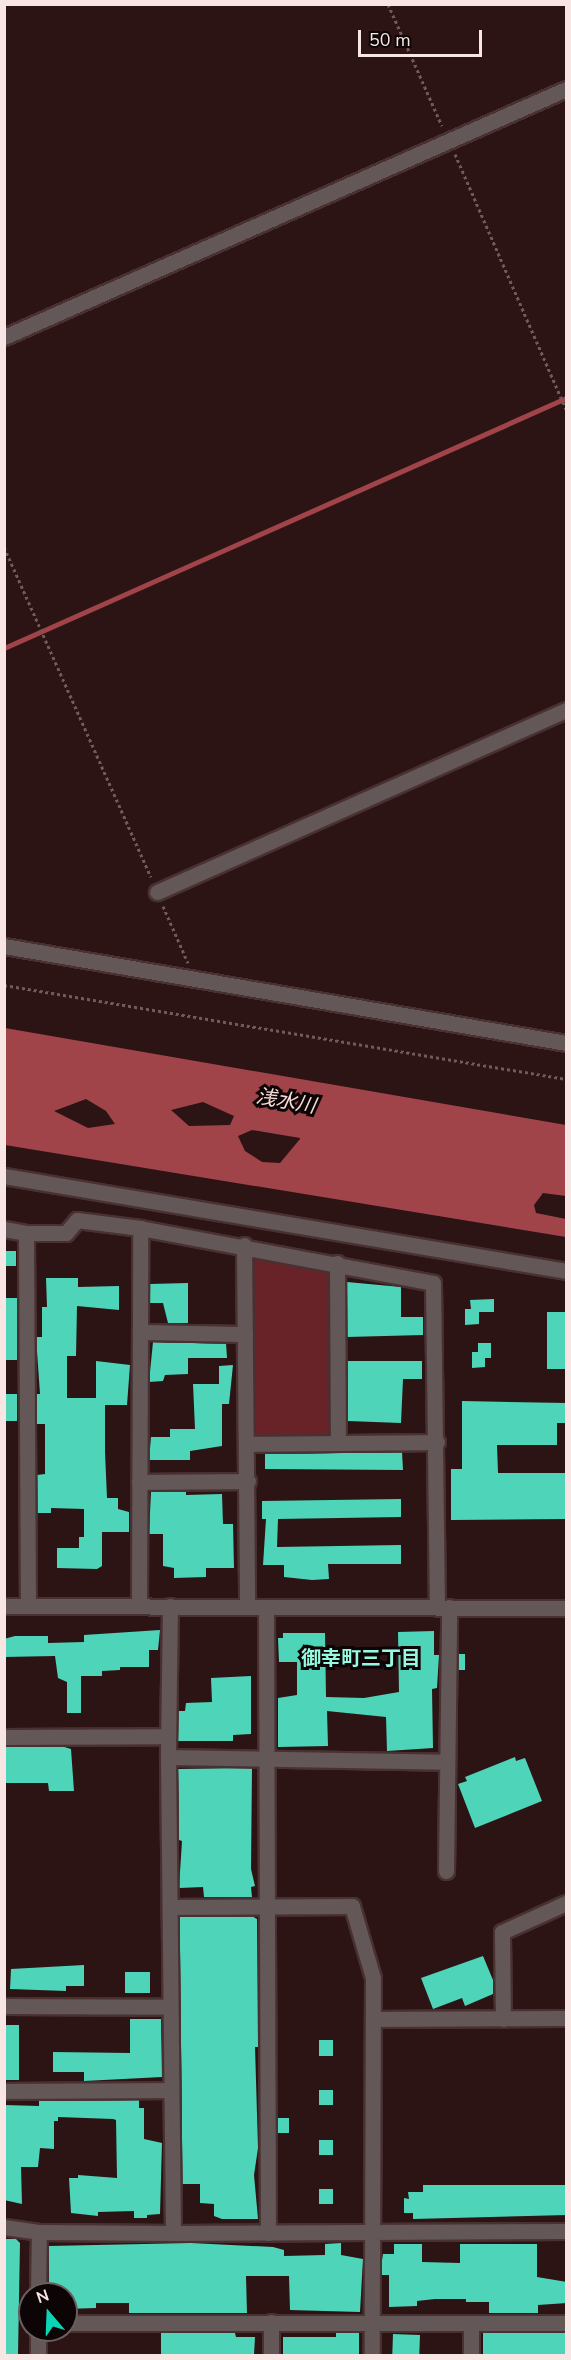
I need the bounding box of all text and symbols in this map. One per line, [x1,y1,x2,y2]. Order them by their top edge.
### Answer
scale bar [361,18,486,56]
text: 50 m [369,28,411,52]
water label: 浅水川 [254,1084,318,1118]
district label: 御幸町三丁目 [301,1646,421,1670]
north arrow [18,2282,78,2342]
text: N [34,2285,52,2309]

